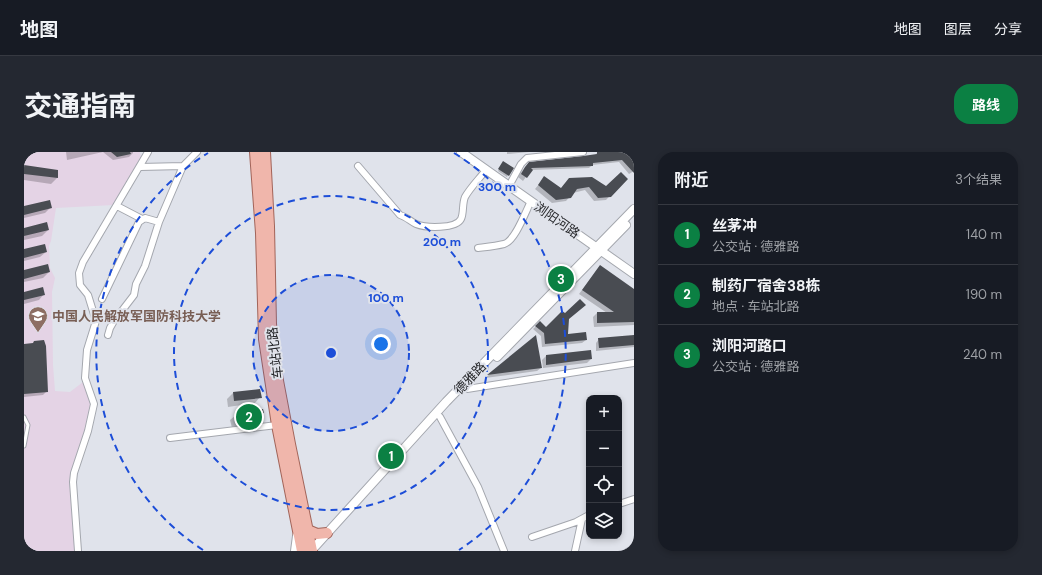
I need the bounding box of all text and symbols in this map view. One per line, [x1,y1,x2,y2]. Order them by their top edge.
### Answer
text: 地图 [20,17,58,42]
text: 地图 [894,20,922,38]
text: 图层 [944,20,972,38]
text: 分享 [994,20,1022,38]
button: 路线 [954,84,1018,124]
text: 交通指南 [24,88,136,125]
text: 附近 [674,169,708,191]
text: 3个结果 [955,171,1002,188]
text: 300 m [478,179,516,195]
street label: 浏阳河路 [531,198,583,242]
text: 丝茅冲 [712,216,757,236]
text: 1 [685,226,689,243]
text: 140 m [966,226,1002,243]
text: 200 m [423,234,461,250]
text: 公交站 · 德雅路 [712,238,800,255]
pin: 3 [548,264,574,294]
text: 制药厂宿舍38栋 [712,276,821,296]
text: 2 [683,286,691,303]
text: 190 m [966,286,1002,303]
text: 100 m [368,290,404,306]
text: 地点 · 车站北路 [712,298,800,315]
school or university icon: 中国人民解放军国防科技大学 [27,305,49,333]
place label: 中国人民解放军国防科技大学 [52,308,221,325]
street label: 车站北路 [263,326,287,380]
your location [371,334,391,354]
text: 浏阳河路口 [712,336,787,356]
centre of rings [324,346,338,360]
text: 3 [683,346,691,363]
text: 240 m [963,346,1002,363]
street label: 德雅路 [450,358,490,398]
text: 公交站 · 德雅路 [712,358,800,375]
map controls [586,395,622,539]
button: + [586,395,622,431]
pin: 2 [236,402,262,432]
button: − [586,431,622,467]
pin: 1 [378,441,404,471]
button: locate [586,467,622,503]
button: layers [586,503,622,539]

